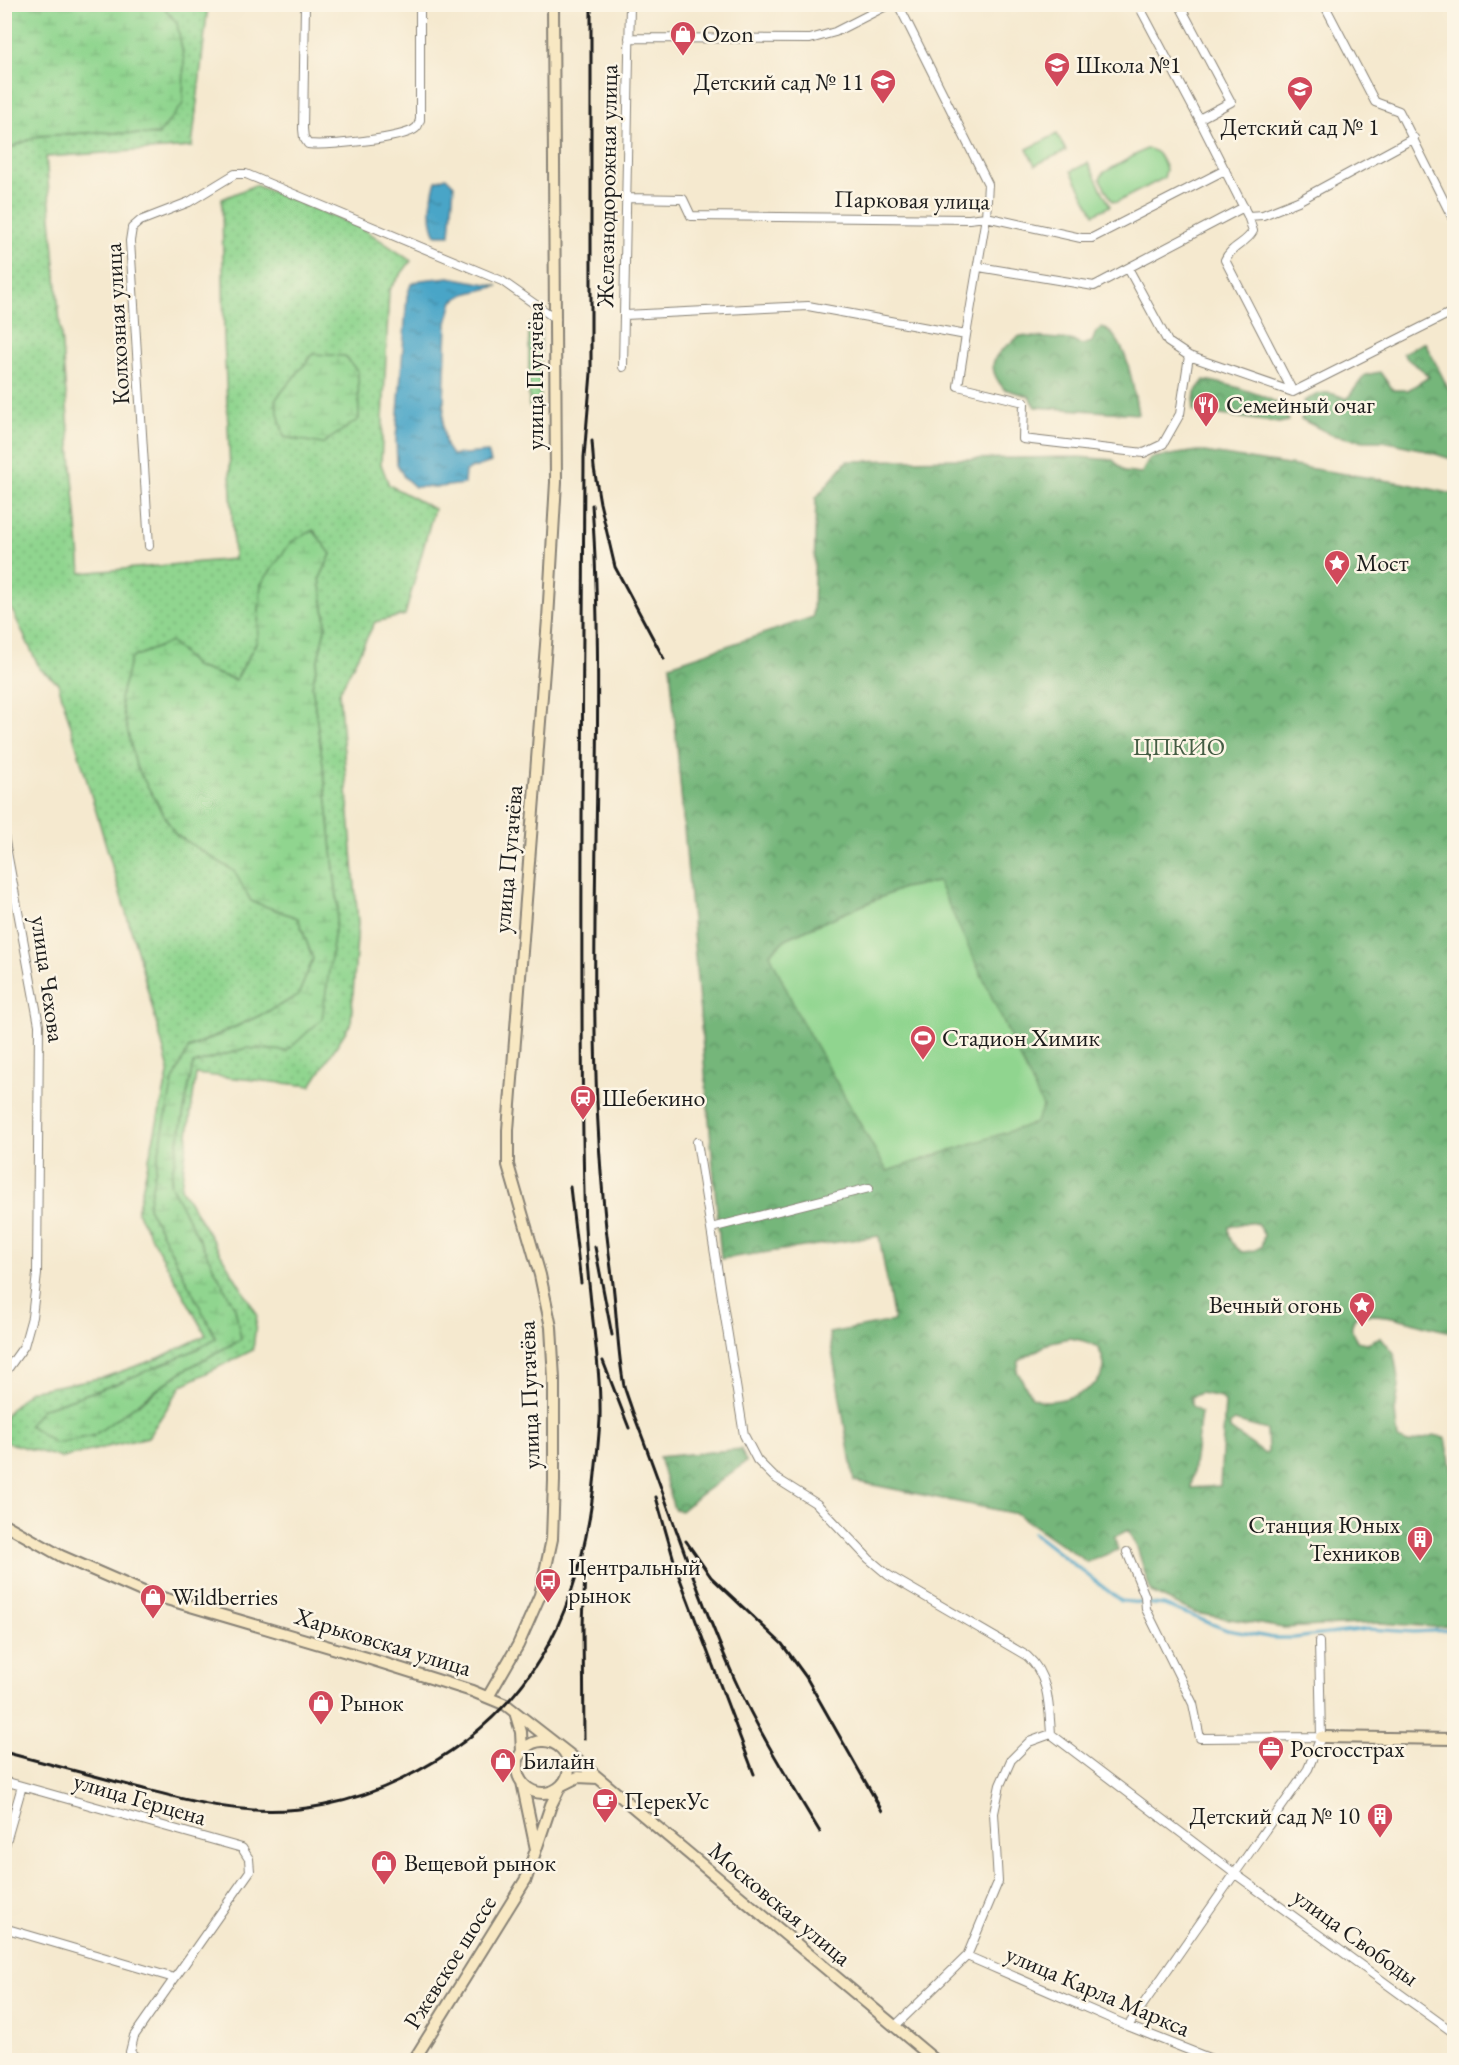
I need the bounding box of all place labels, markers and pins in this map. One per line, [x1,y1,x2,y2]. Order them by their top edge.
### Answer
place label: Ozon [702,18,754,49]
shop icon: Ozon [668,19,698,57]
place label: Школа №1 [1076,49,1181,80]
school or university icon: Школа №1 [1042,50,1072,88]
place label: Детский сад № 11 [694,66,864,97]
school or university icon: Детский сад № 11 [868,67,898,105]
school or university icon: Детский сад № 1 [1285,74,1315,112]
place label: Детский сад № 1 [1221,111,1379,142]
place label: Семейный очаг [1226,389,1375,420]
restaurant icon: Семейный очаг [1191,390,1221,428]
place label: Мост [1356,547,1409,578]
place icon: Мост [1322,548,1352,586]
place label: Стадион Химик [942,1022,1101,1053]
sports icon: Стадион Химик [908,1023,938,1061]
place label: Шебекино [602,1082,706,1113]
station icon: Шебекино [568,1083,598,1121]
place label: Вечный огонь [1209,1289,1342,1320]
place icon: Вечный огонь [1347,1290,1377,1328]
place label: Станция Юных Техников [1248,1509,1401,1568]
building icon: Станция Юных Техников [1405,1524,1435,1562]
place label: Центральный рынок [568,1551,701,1610]
bus stop icon: Центральный рынок [533,1566,563,1604]
place label: Wildberries [172,1581,278,1612]
shop icon: Wildberries [138,1582,168,1620]
place label: Рынок [340,1687,404,1718]
shop icon: Рынок [306,1688,336,1726]
place label: Росгосстрах [1290,1733,1405,1764]
office icon: Росгосстрах [1256,1734,1286,1772]
place label: Билайн [522,1745,595,1776]
shop icon: Билайн [488,1746,518,1784]
place label: ПерекУс [624,1785,709,1816]
cafe icon: ПерекУс [590,1786,620,1824]
place label: Детский сад № 10 [1190,1800,1360,1831]
building icon: Детский сад № 10 [1365,1801,1395,1839]
place label: Вещевой рынок [404,1847,556,1878]
shop icon: Вещевой рынок [369,1848,399,1886]

